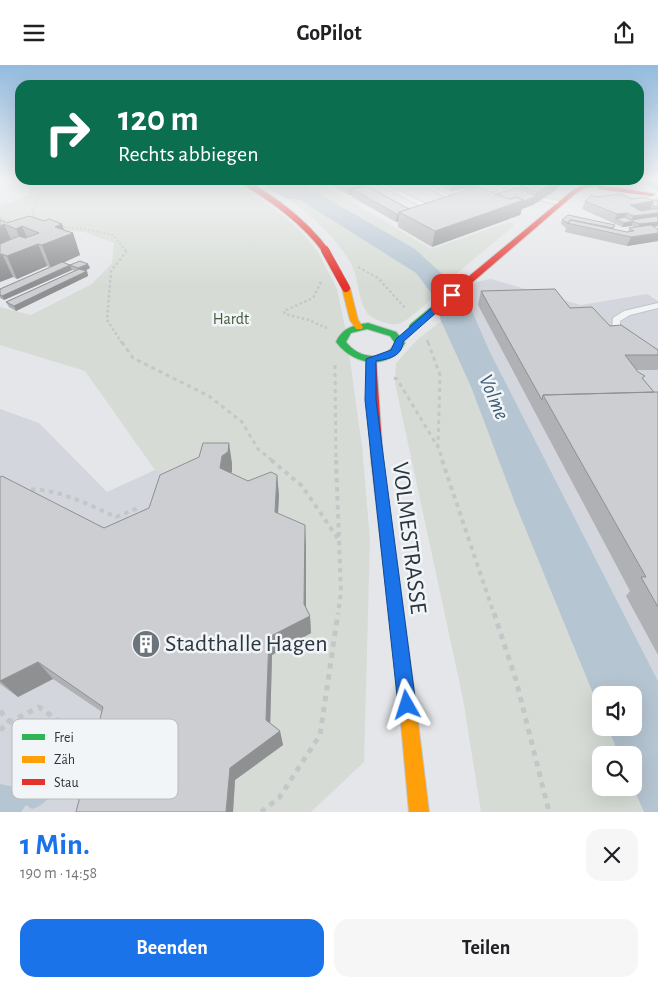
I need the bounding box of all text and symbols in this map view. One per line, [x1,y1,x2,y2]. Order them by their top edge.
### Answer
icon: menu [20,19,48,47]
icon: share [610,19,638,47]
text: GoPilot [296,22,362,44]
icon: right [35,100,100,165]
text: 120 m [118,102,199,137]
text: Rechts abbiegen [118,143,259,165]
pin [431,274,473,316]
icon: arrive [438,281,466,309]
park label: Hardt [213,311,249,327]
water label: Volme [475,371,513,423]
street label: VOLMESTRASSE [388,461,430,616]
building icon: Stadthalle Hagen [131,629,161,659]
place label: Stadthalle Hagen [165,632,328,656]
position arrow [380,678,432,730]
map controls [592,686,642,796]
button: sound [592,686,642,736]
legend [12,719,178,799]
text: Frei [54,731,74,745]
button: search [592,746,642,796]
text: Zäh [54,753,75,767]
text: Stau [54,776,79,790]
button: close [586,829,638,881]
text: 1 Min. [20,830,90,860]
text: 190 m · 14:58 [20,865,97,881]
button: Beenden [20,919,324,977]
button: Teilen [334,919,638,977]

